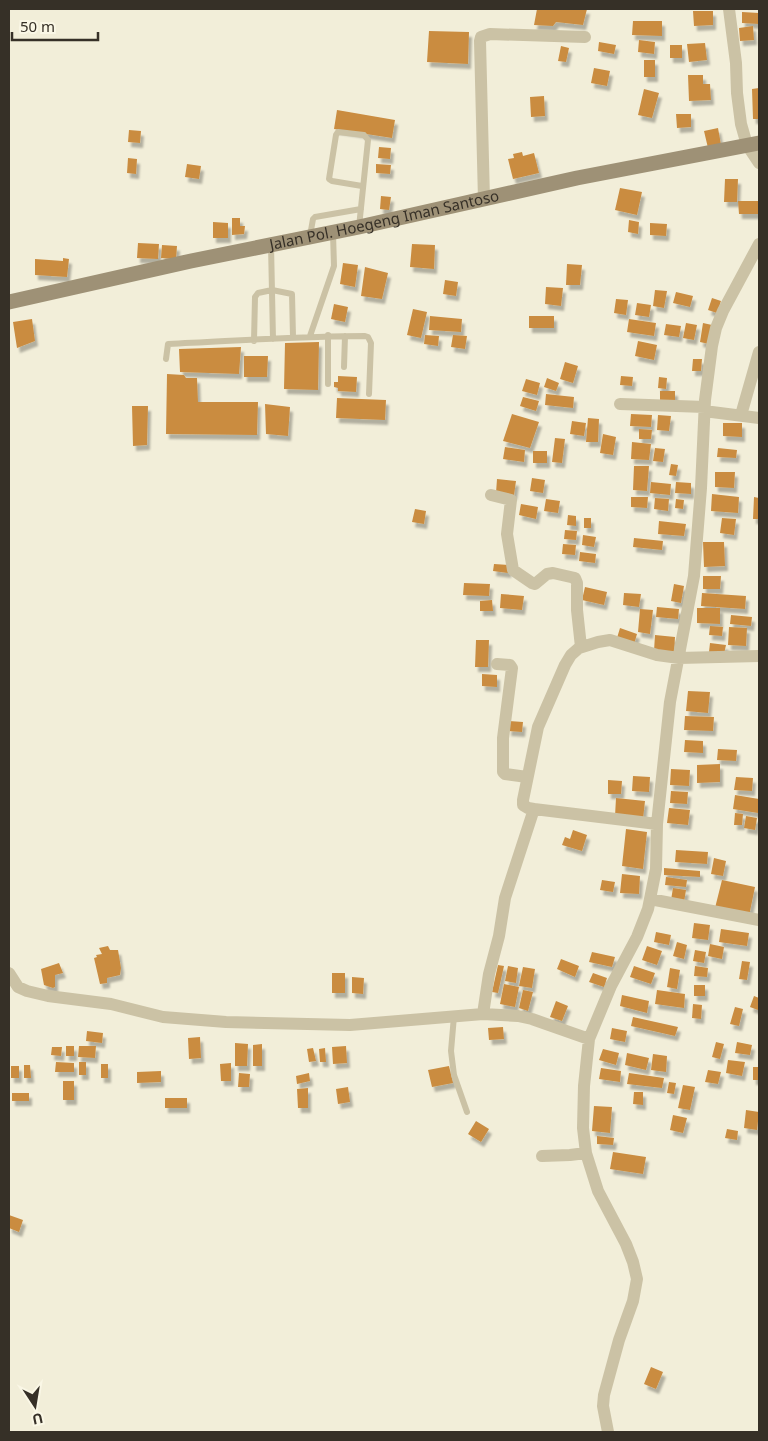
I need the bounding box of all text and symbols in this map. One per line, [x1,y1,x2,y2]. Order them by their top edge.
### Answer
scale bar [12,10,99,42]
text: 50 m [20,16,55,36]
street label: Jalan Pol. Hoegeng Iman Santoso [266,185,501,254]
north arrow [10,1381,60,1431]
text: U [31,1409,45,1430]

